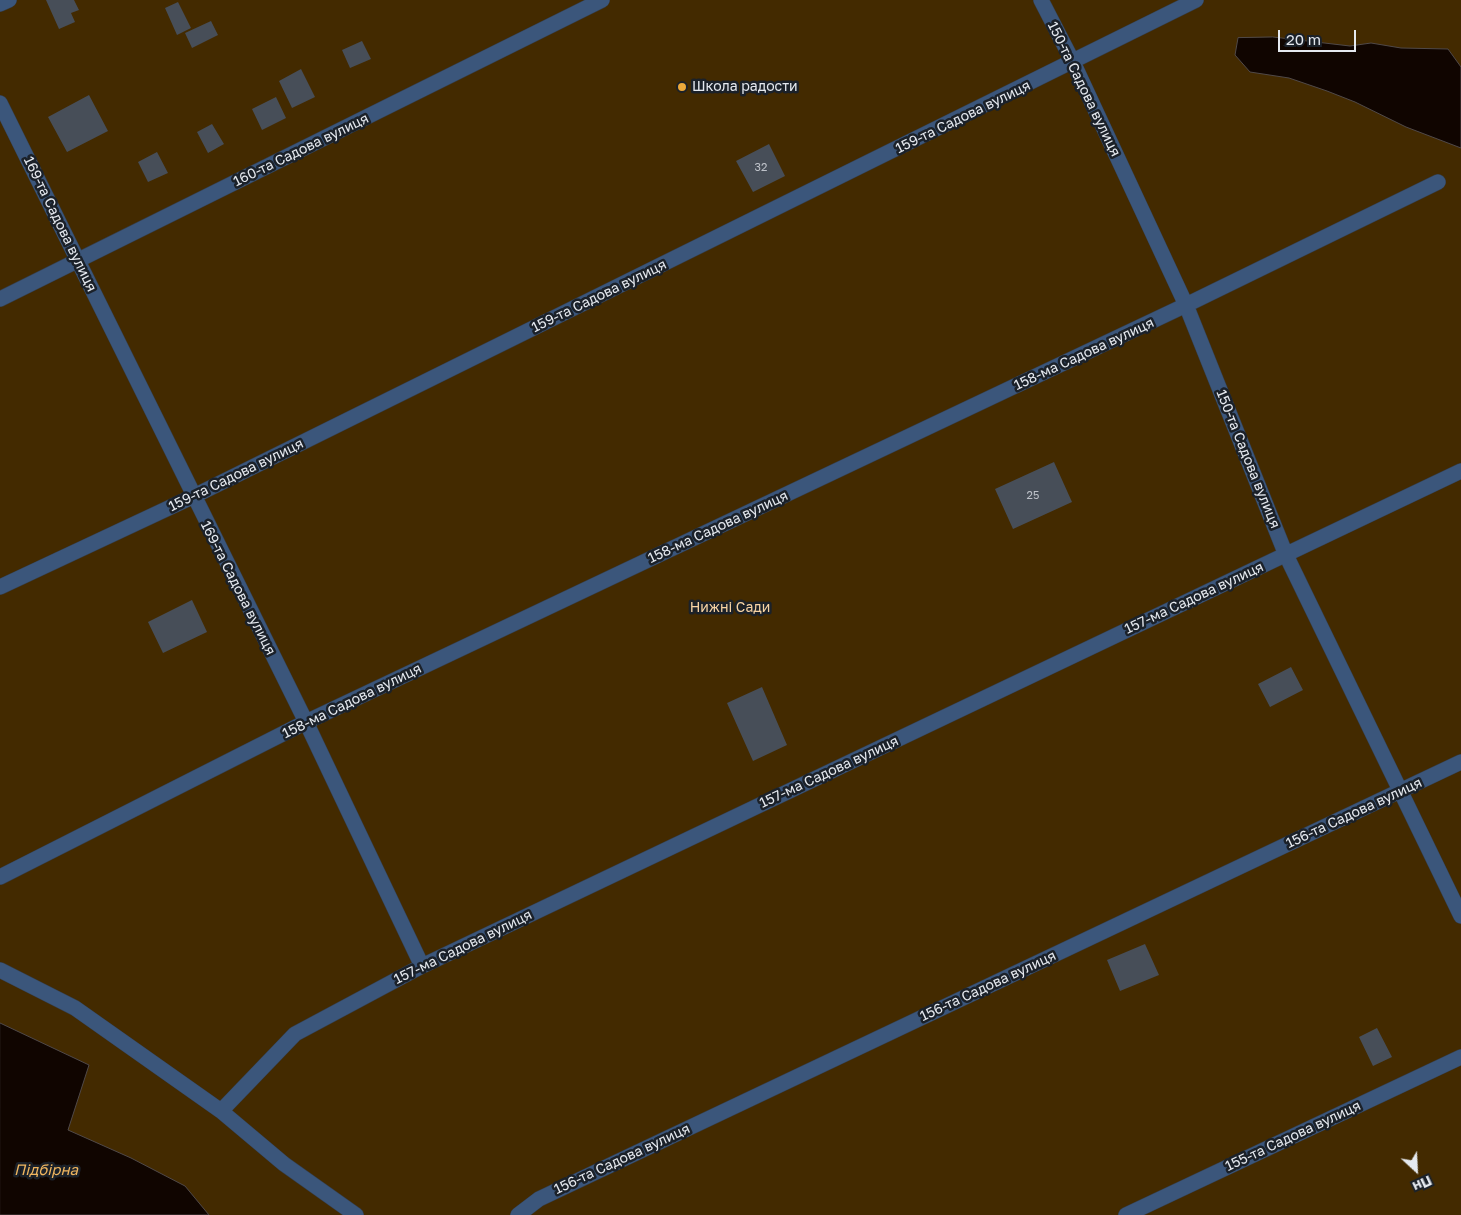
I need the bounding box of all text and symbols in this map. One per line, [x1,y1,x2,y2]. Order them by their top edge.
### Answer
street label: 150-та Садова вулиця [1044,19,1124,159]
scale bar [1281,20,1358,52]
text: 20 m [1286,30,1321,48]
street label: 159-та Садова вулиця [893,77,1033,157]
place label: Школа радости [692,79,798,95]
marker: Школа радости [676,81,688,93]
street label: 160-та Садова вулиця [231,110,371,190]
street label: 169-та Садова вулиця [20,154,100,294]
house number: 32 [755,161,767,175]
street label: 159-та Садова вулиця [529,256,669,336]
street label: 158-ма Садова вулиця [1011,314,1157,394]
street label: 150-та Садова вулиця [1212,387,1284,531]
street label: 159-та Садова вулиця [166,435,306,515]
street label: 158-ма Садова вулиця [645,487,791,567]
house number: 25 [1027,489,1039,503]
street label: 169-та Садова вулиця [197,518,279,658]
street label: 157-ма Садова вулиця [1122,558,1266,638]
park label: Нижні Сади [690,600,770,616]
street label: 158-ма Садова вулиця [280,660,424,742]
street label: 157-ма Садова вулиця [757,732,901,812]
street label: 156-та Садова вулиця [1283,774,1425,852]
street label: 157-ма Садова вулиця [391,906,535,988]
street label: 156-та Садова вулиця [917,947,1059,1025]
street label: 155-та Садова вулиця [1223,1097,1363,1175]
street label: 156-та Садова вулиця [551,1120,693,1198]
north arrow [1391,1145,1441,1195]
water label: Підбірна [14,1161,78,1179]
text: Пн [1410,1172,1435,1196]

